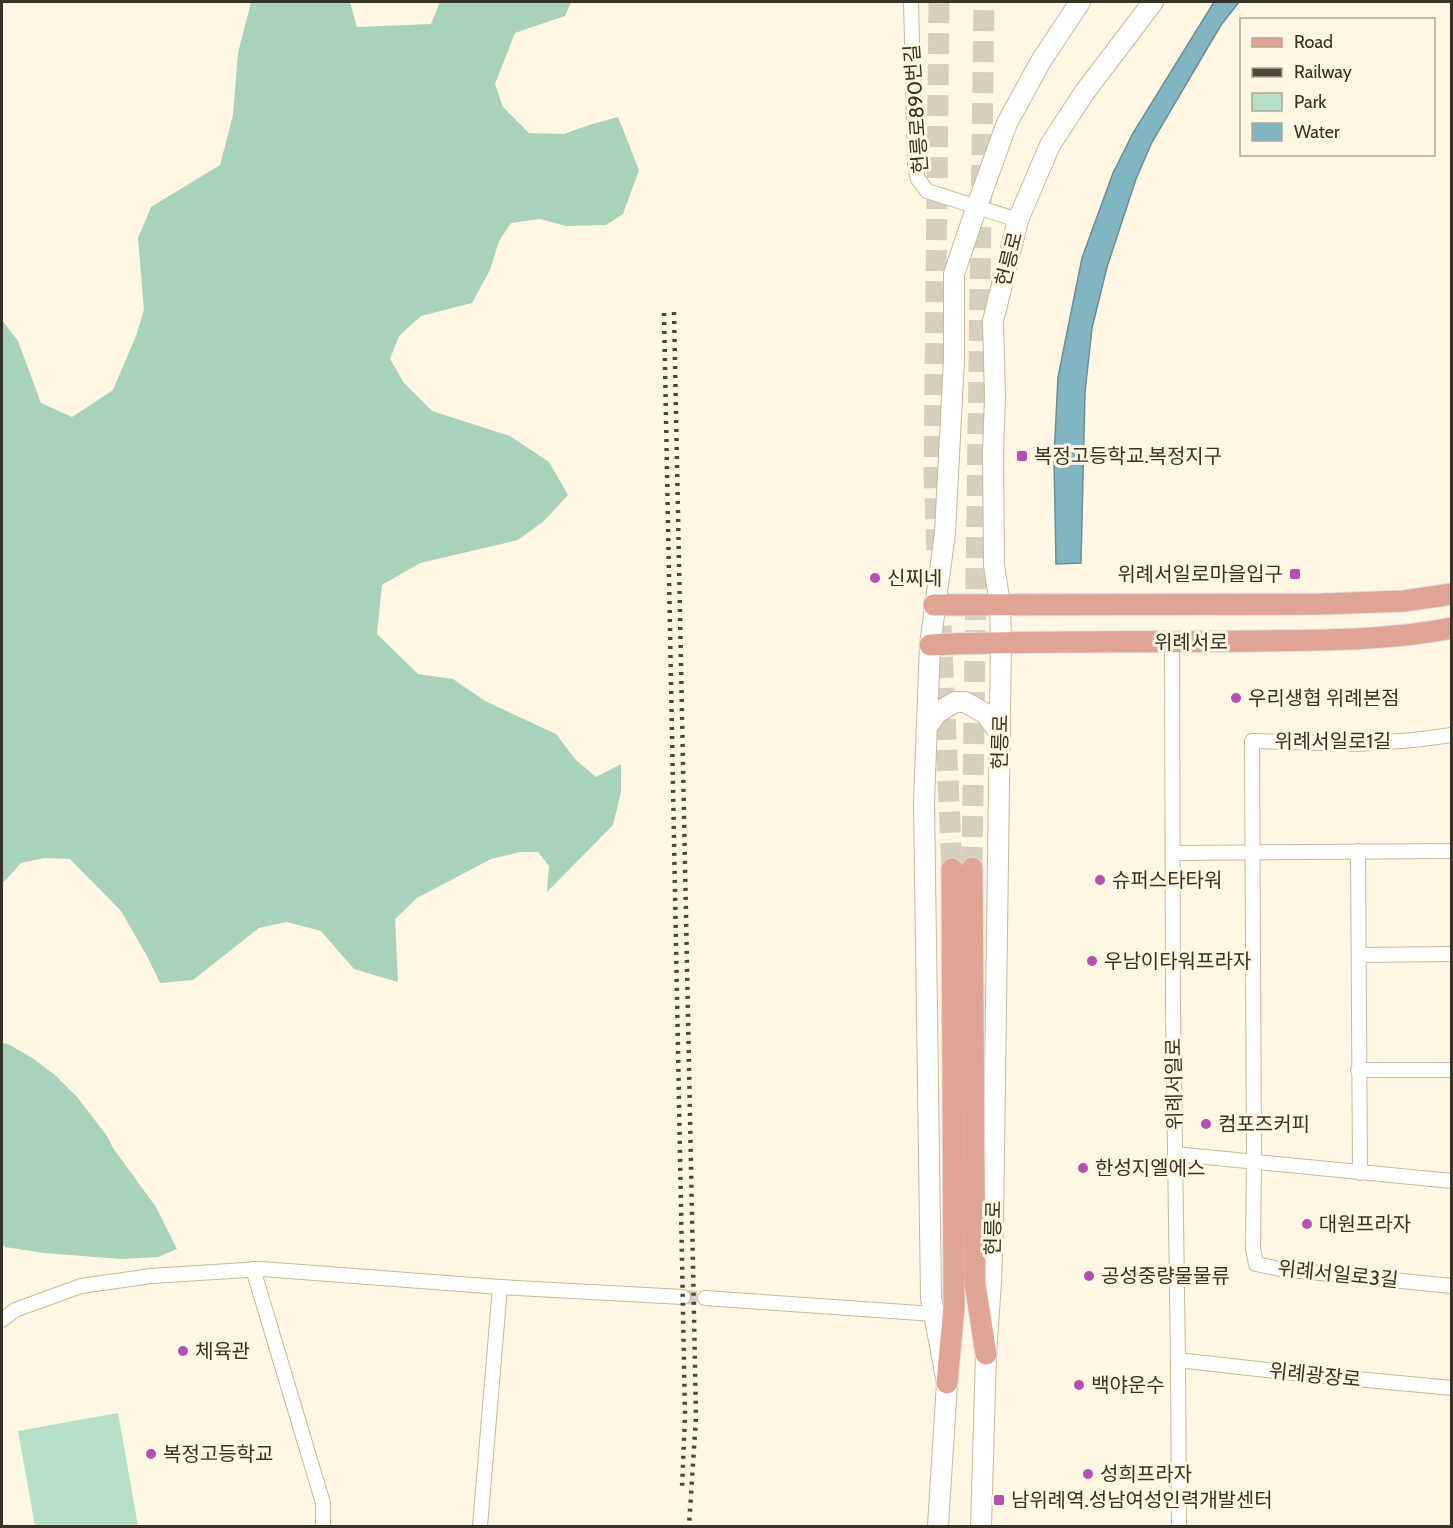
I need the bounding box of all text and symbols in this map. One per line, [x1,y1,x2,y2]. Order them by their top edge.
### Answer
legend [1240,18,1435,156]
text: Road [1294,31,1333,53]
street label: 헌릉로890번길 [900,44,932,174]
text: Railway [1294,61,1352,83]
text: Park [1294,91,1327,113]
text: Water [1294,121,1340,143]
street label: 헌릉로 [991,229,1027,289]
place label: 복정고등학교.복정지구 [1034,444,1222,468]
marker: 복정고등학교.복정지구 [1015,449,1029,463]
place label: 위례서일로마을입구 [1117,562,1283,586]
place label: 신찌네 [887,566,942,590]
marker: 위례서일로마을입구 [1288,567,1302,581]
marker: 신찌네 [868,571,882,585]
street label: 위례서로 [1154,630,1228,654]
place label: 우리생협 위례본점 [1248,686,1400,710]
marker: 우리생협 위례본점 [1229,691,1243,705]
street label: 헌릉로 [988,714,1012,770]
street label: 위례서일로1길 [1275,729,1391,753]
place label: 슈퍼스타타워 [1112,868,1222,892]
marker: 슈퍼스타타워 [1093,873,1107,887]
place label: 우남이타워프라자 [1104,949,1251,973]
marker: 우남이타워프라자 [1085,954,1099,968]
street label: 위례서일로 [1161,1038,1187,1130]
place label: 컴포즈커피 [1218,1112,1310,1136]
marker: 컴포즈커피 [1199,1117,1213,1131]
place label: 한성지엘에스 [1095,1156,1205,1180]
marker: 한성지엘에스 [1076,1161,1090,1175]
street label: 헌릉로 [981,1200,1005,1256]
place label: 대원프라자 [1319,1212,1411,1236]
marker: 대원프라자 [1300,1217,1314,1231]
street label: 위례서일로3길 [1276,1256,1400,1292]
place label: 공성중량물물류 [1101,1264,1230,1288]
marker: 공성중량물물류 [1082,1269,1096,1283]
place label: 체육관 [195,1339,250,1363]
marker: 체육관 [176,1344,190,1358]
street label: 위례광장로 [1268,1358,1362,1392]
place label: 백야운수 [1091,1373,1165,1397]
marker: 백야운수 [1072,1378,1086,1392]
place label: 복정고등학교 [163,1442,273,1466]
marker: 복정고등학교 [144,1447,158,1461]
place label: 성희프라자 [1100,1462,1192,1486]
marker: 성희프라자 [1081,1467,1095,1481]
place label: 남위례역.성남여성인력개발센터 [1011,1488,1273,1512]
marker: 남위례역.성남여성인력개발센터 [992,1493,1006,1507]

